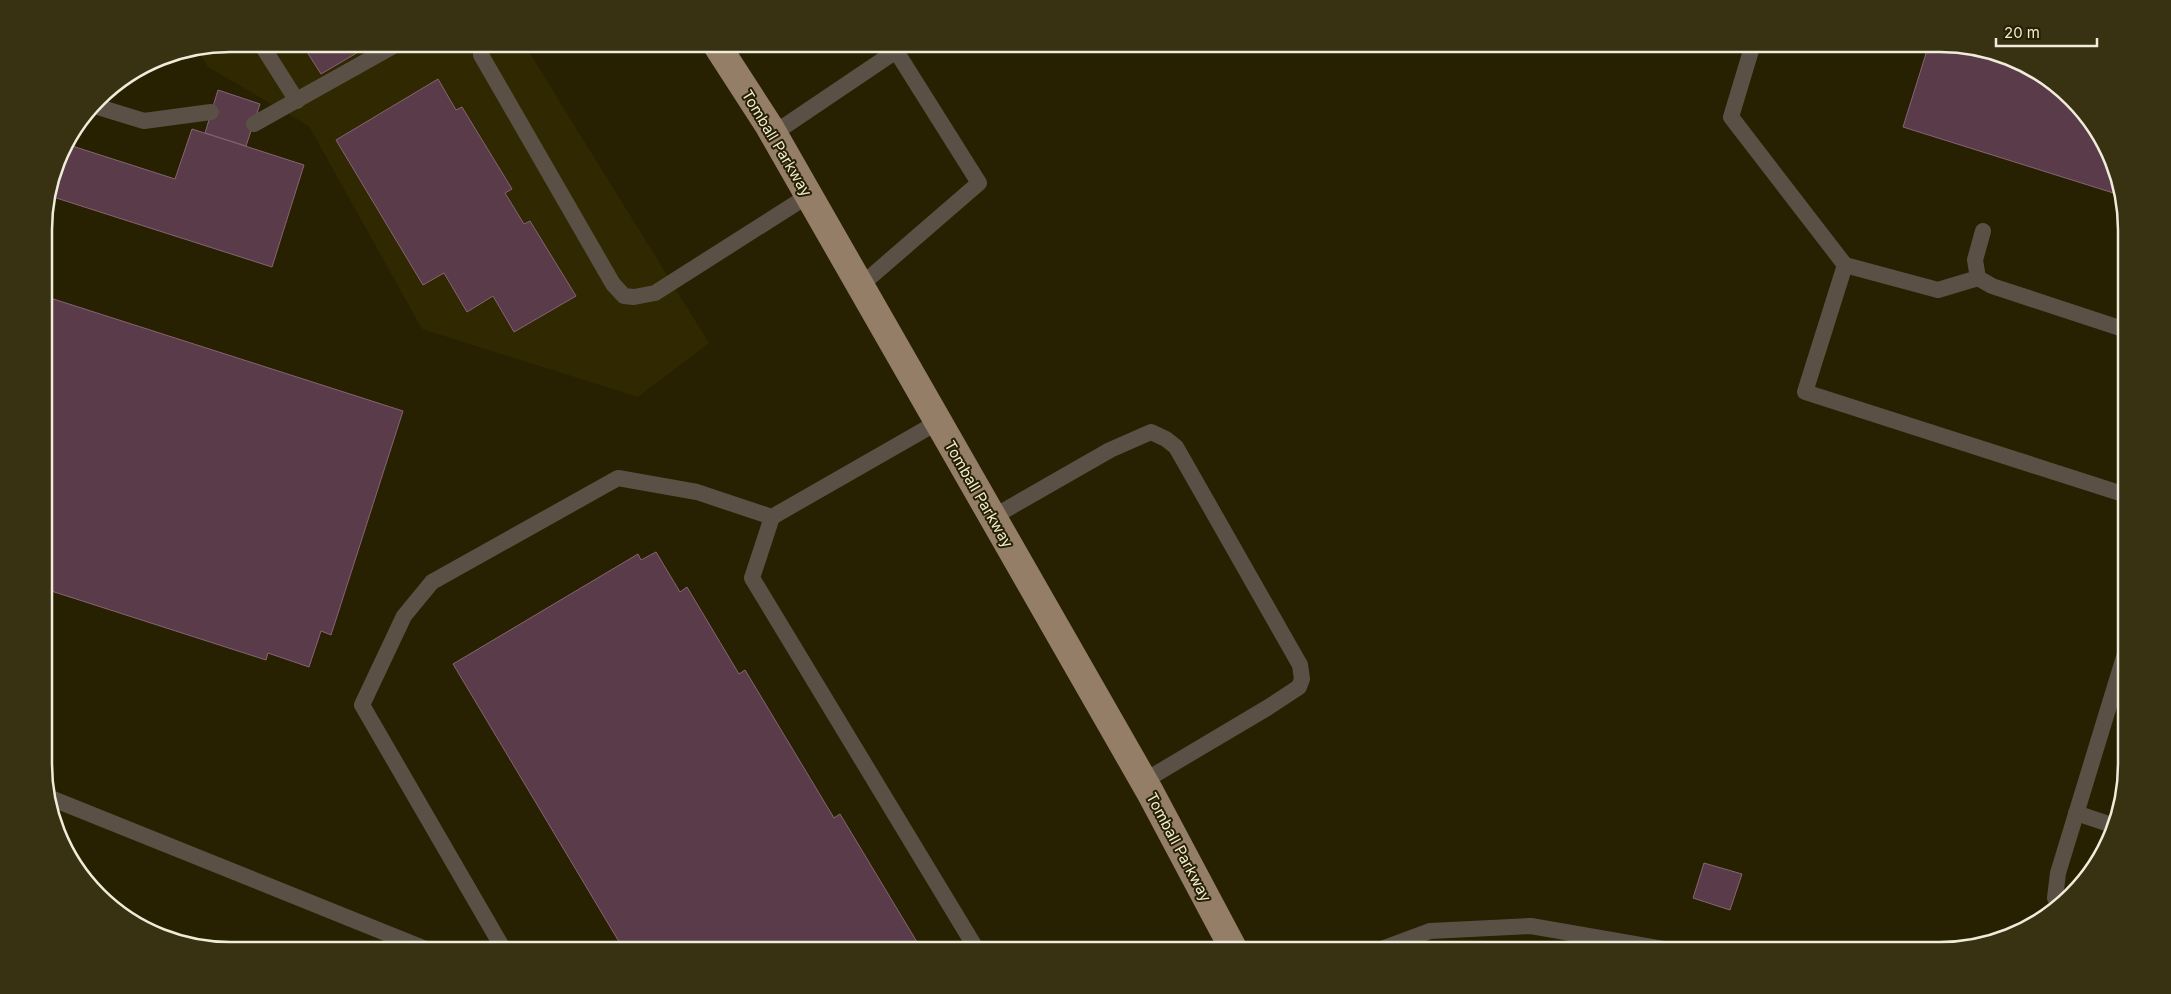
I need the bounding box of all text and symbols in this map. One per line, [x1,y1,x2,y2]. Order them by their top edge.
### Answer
scale bar [1996,15,2097,47]
text: 20 m [2004,23,2040,42]
street label: Tomball Parkway [738,86,817,200]
street label: Tomball Parkway [941,437,1018,552]
street label: Tomball Parkway [1142,789,1216,905]

